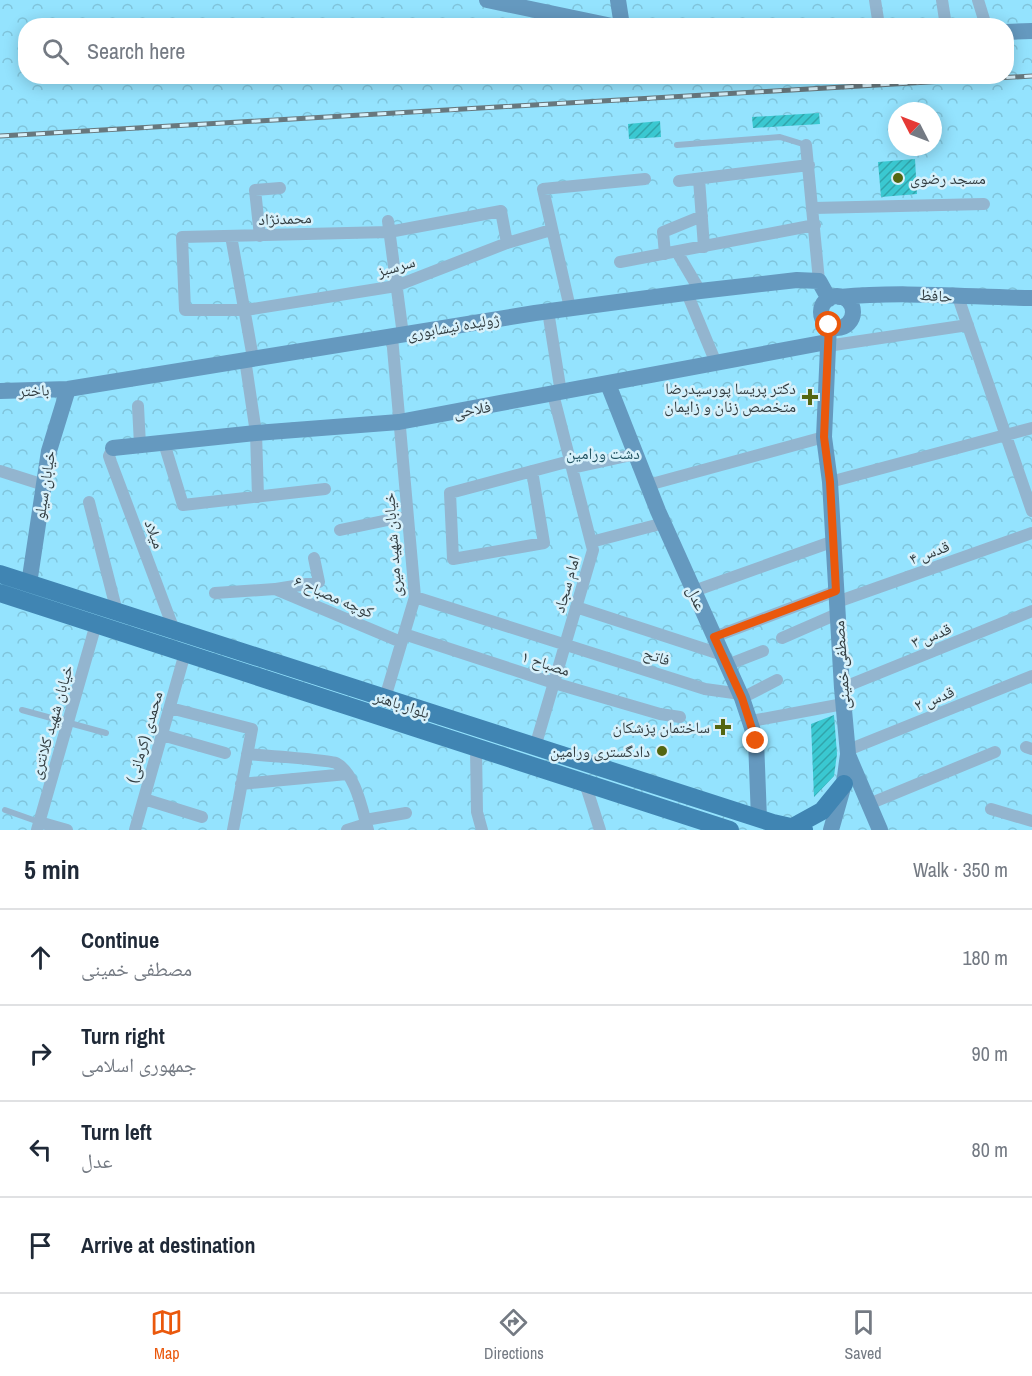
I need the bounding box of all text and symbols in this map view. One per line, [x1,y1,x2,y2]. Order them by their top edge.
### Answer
search box [18,18,1014,84]
icon: search [39,35,72,68]
text: Search here [87,36,185,66]
north arrow [888,102,942,156]
place label: مسجد رضوی [910,167,986,189]
marker: مسجد رضوی [891,171,905,185]
street label: محمدنژاد [258,206,312,230]
street label: سرسبز [373,250,418,282]
street label: حافظ [919,283,953,307]
street label: ژولیده نیشابوری [405,307,501,345]
route start [815,311,841,337]
place label: دکتر پریسا پورسیدرضا متخصص زنان و زایمان [664,377,796,417]
street label: باختر [17,378,50,402]
marker: دکتر پریسا پورسیدرضا متخصص زنان و زایمان [801,388,819,406]
street label: فلاحی [452,395,492,423]
park label: دشت ورامین [566,442,640,464]
street label: خیابان سیلو [28,449,60,521]
street label: خیابان شهید میری [377,492,407,598]
street label: میلاد [140,516,170,552]
street label: قدس ۴ [906,535,952,569]
street label: امام سجاد [547,553,585,615]
street label: کوچه مصباح ۶ [291,569,378,623]
street label: عدل [682,582,712,614]
street label: قدس ۳ [908,617,954,653]
street label: مصطفی خمینی [827,620,855,710]
street label: فاتح [641,641,673,671]
street label: مصباح ۱ [519,645,573,681]
street label: خیابان شهید کلانتری [24,662,78,782]
street label: قدس ۲ [911,680,957,716]
street label: بلوار باهنر [370,684,433,723]
street label: محمدی (کرمانی) [120,689,168,785]
place label: ساختمان پزشکان [613,716,710,738]
marker: ساختمان پزشکان [714,718,732,736]
route end [742,727,768,753]
place label: دادگستری ورامین [550,740,650,762]
marker: دادگستری ورامین [655,744,669,758]
text: 5 min [24,852,80,887]
text: Walk · 350 m [913,856,1008,883]
text: Continue [81,925,159,955]
icon: ahead [24,941,57,974]
text: 180 m [962,944,1008,971]
text: مصطفی خمینی [81,955,192,982]
text: Turn right [81,1021,165,1051]
icon: right [24,1037,57,1070]
text: 90 m [972,1040,1008,1067]
text: جمهوری اسلامی [81,1051,197,1078]
text: Turn left [81,1117,152,1147]
icon: left [24,1133,57,1166]
text: 80 m [972,1136,1008,1163]
text: عدل [81,1147,112,1174]
icon: arrive [24,1229,57,1262]
text: Arrive at destination [81,1230,255,1260]
tab: Map [150,1306,183,1364]
tab: Directions [484,1306,544,1364]
tab: Saved [844,1306,882,1364]

